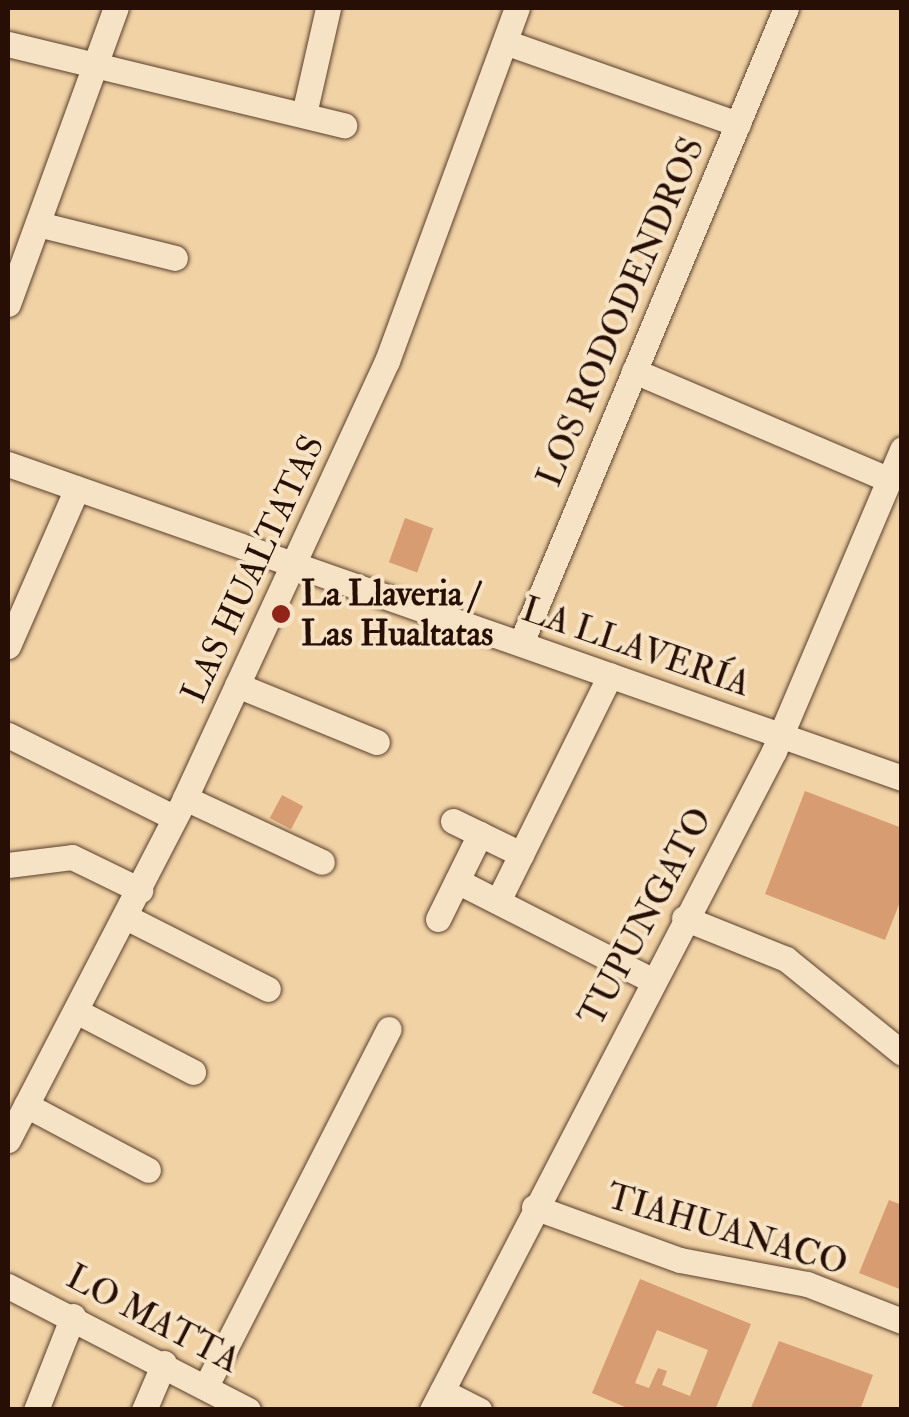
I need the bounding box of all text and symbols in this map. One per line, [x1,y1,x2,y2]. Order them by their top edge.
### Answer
street label: LOS RODODENDROS [528,131,714,493]
street label: LAS HUALTATAS [173,429,333,709]
place label: La Llaveria / Las Hualtatas [301,573,493,655]
street label: LA LLAVERÍA [516,588,756,706]
marker: La Llaveria / Las Hualtatas [270,603,292,625]
street label: TUPUNGATO [571,801,721,1033]
street label: TIAHUANACO [602,1176,852,1284]
street label: LO MATTA [59,1256,247,1382]

